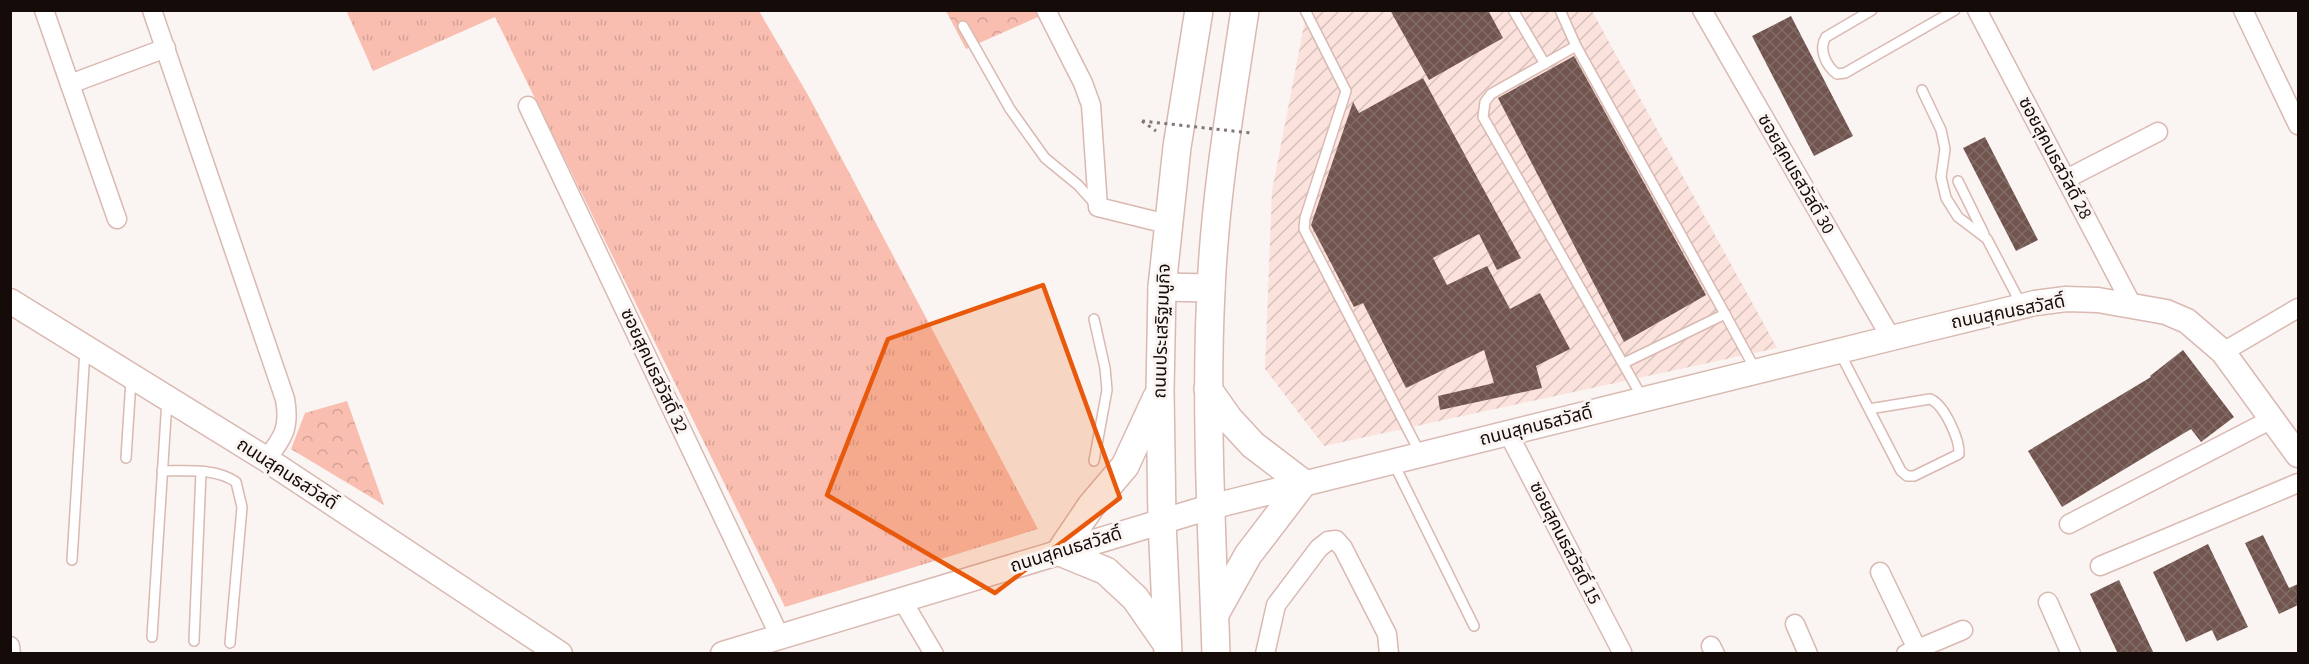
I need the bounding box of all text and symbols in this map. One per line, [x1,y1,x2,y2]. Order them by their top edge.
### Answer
street label: ซอยสุคนธสวัสดิ์ 28 [2012,92,2098,224]
street label: ซอยสุคนธสวัสดิ์ 30 [1751,109,1841,239]
street label: ถนนประเสริฐมนูกิจ [1147,263,1177,399]
street label: ถนนสุคนธสวัสดิ์ [1949,289,2067,335]
street label: ซอยสุคนธสวัสดิ์ 32 [614,304,694,438]
street label: ถนนสุคนธสวัสดิ์ [1477,400,1595,452]
street label: ถนนสุคนธสวัสดิ์ [232,432,342,516]
street label: ซอยสุคนธสวัสดิ์ 15 [1523,477,1607,609]
street label: ถนนสุคนธสวัสดิ์ [1007,521,1125,579]

